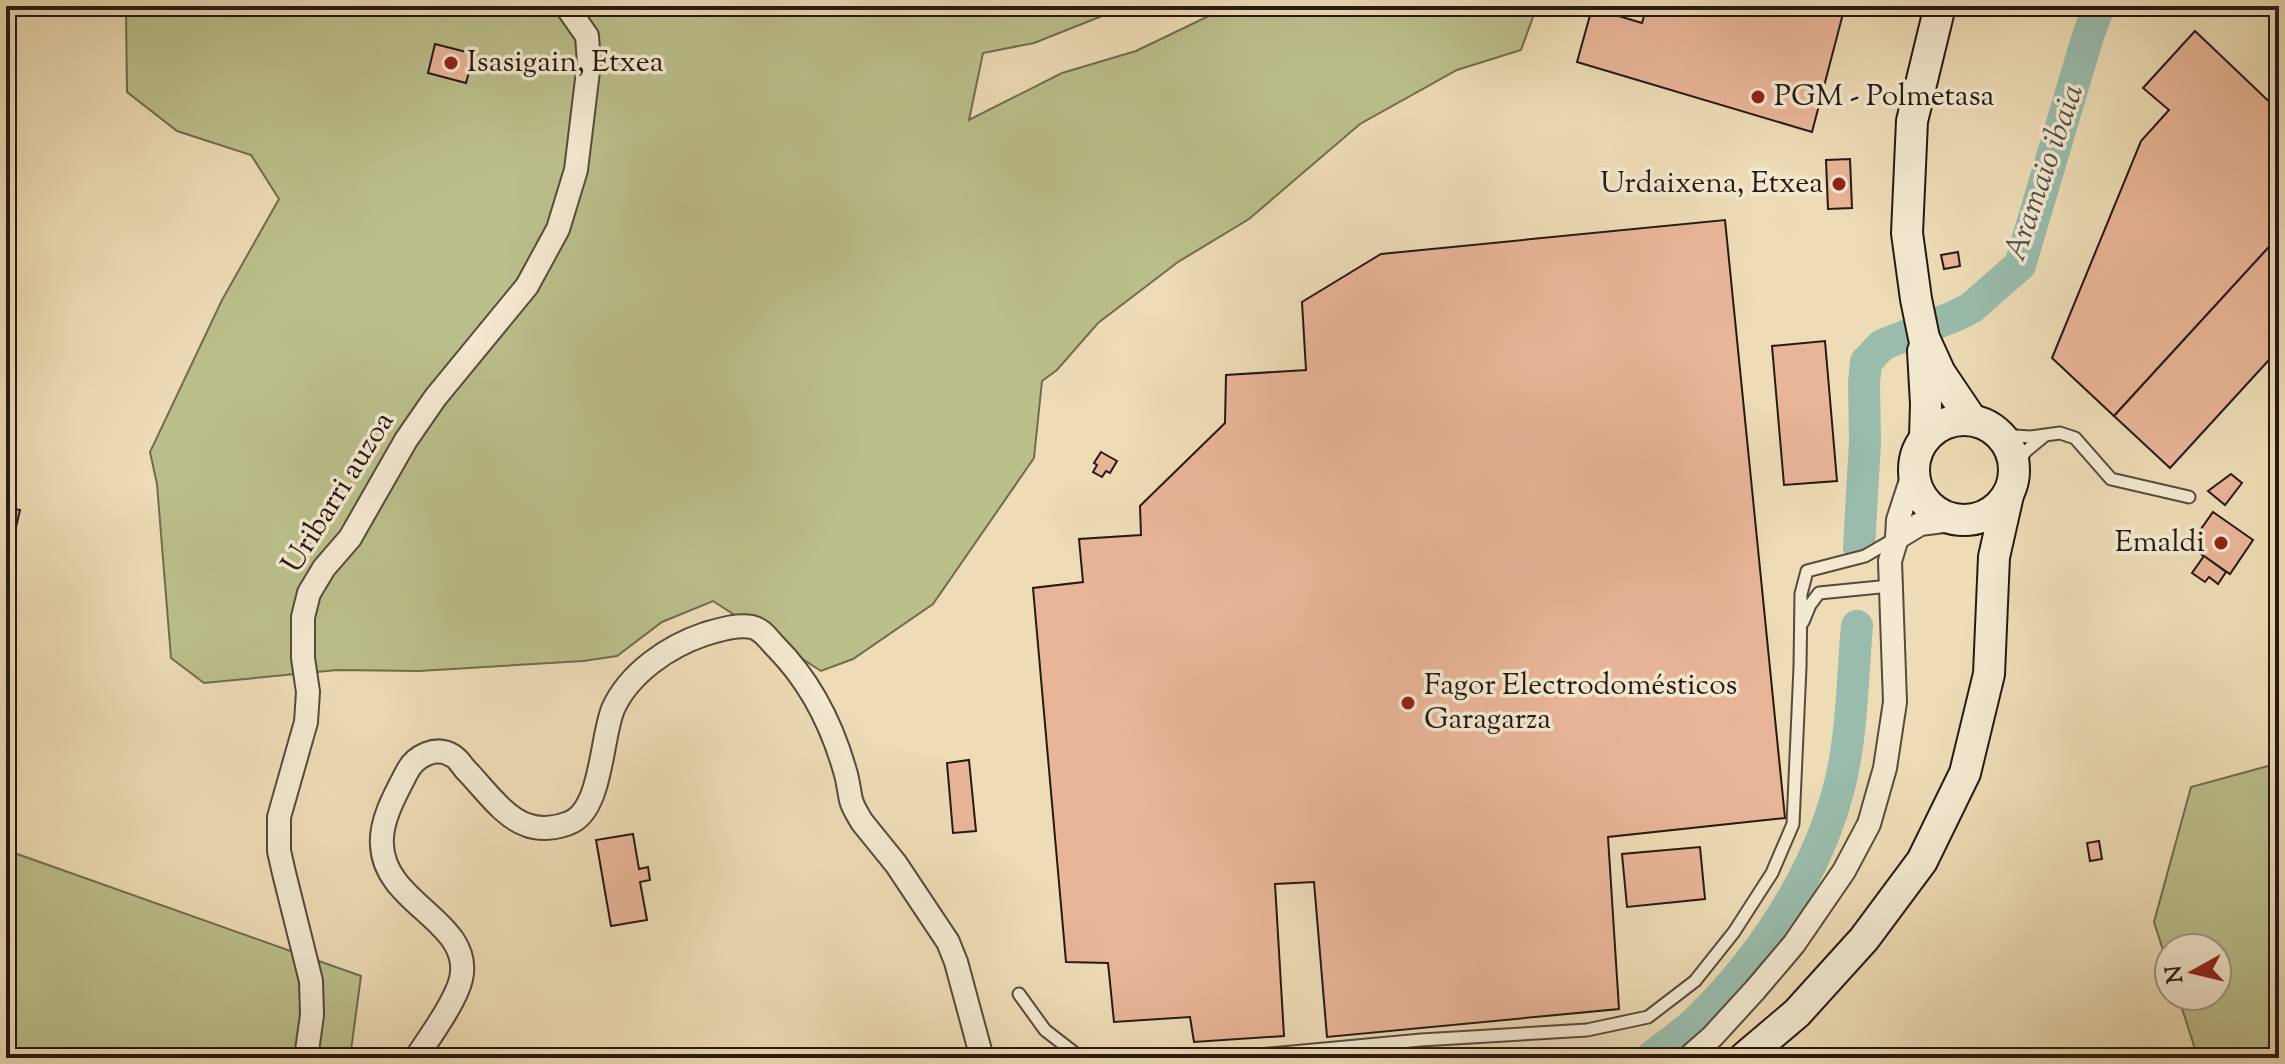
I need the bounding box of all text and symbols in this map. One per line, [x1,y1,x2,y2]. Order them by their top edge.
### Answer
place label: Isasigain, Etxea [467,42,664,85]
marker: Isasigain, Etxea [442,54,460,72]
place label: PGM - Polmetasa [1774,76,1994,119]
water label: Aramaio ibaia [1993,78,2097,268]
marker: PGM - Polmetasa [1749,88,1767,106]
place label: Urdaixena, Etxea [1600,163,1823,206]
marker: Urdaixena, Etxea [1830,175,1848,193]
street label: Uribarri auzoa [272,404,406,582]
place label: Emaldi [2115,522,2205,565]
marker: Emaldi [2212,534,2230,552]
place label: Fagor Electrodomésticos Garagarza [1424,665,1737,742]
marker: Fagor Electrodomésticos Garagarza [1399,694,1417,712]
north arrow [2153,932,2233,1012]
text: N [2159,963,2193,985]

